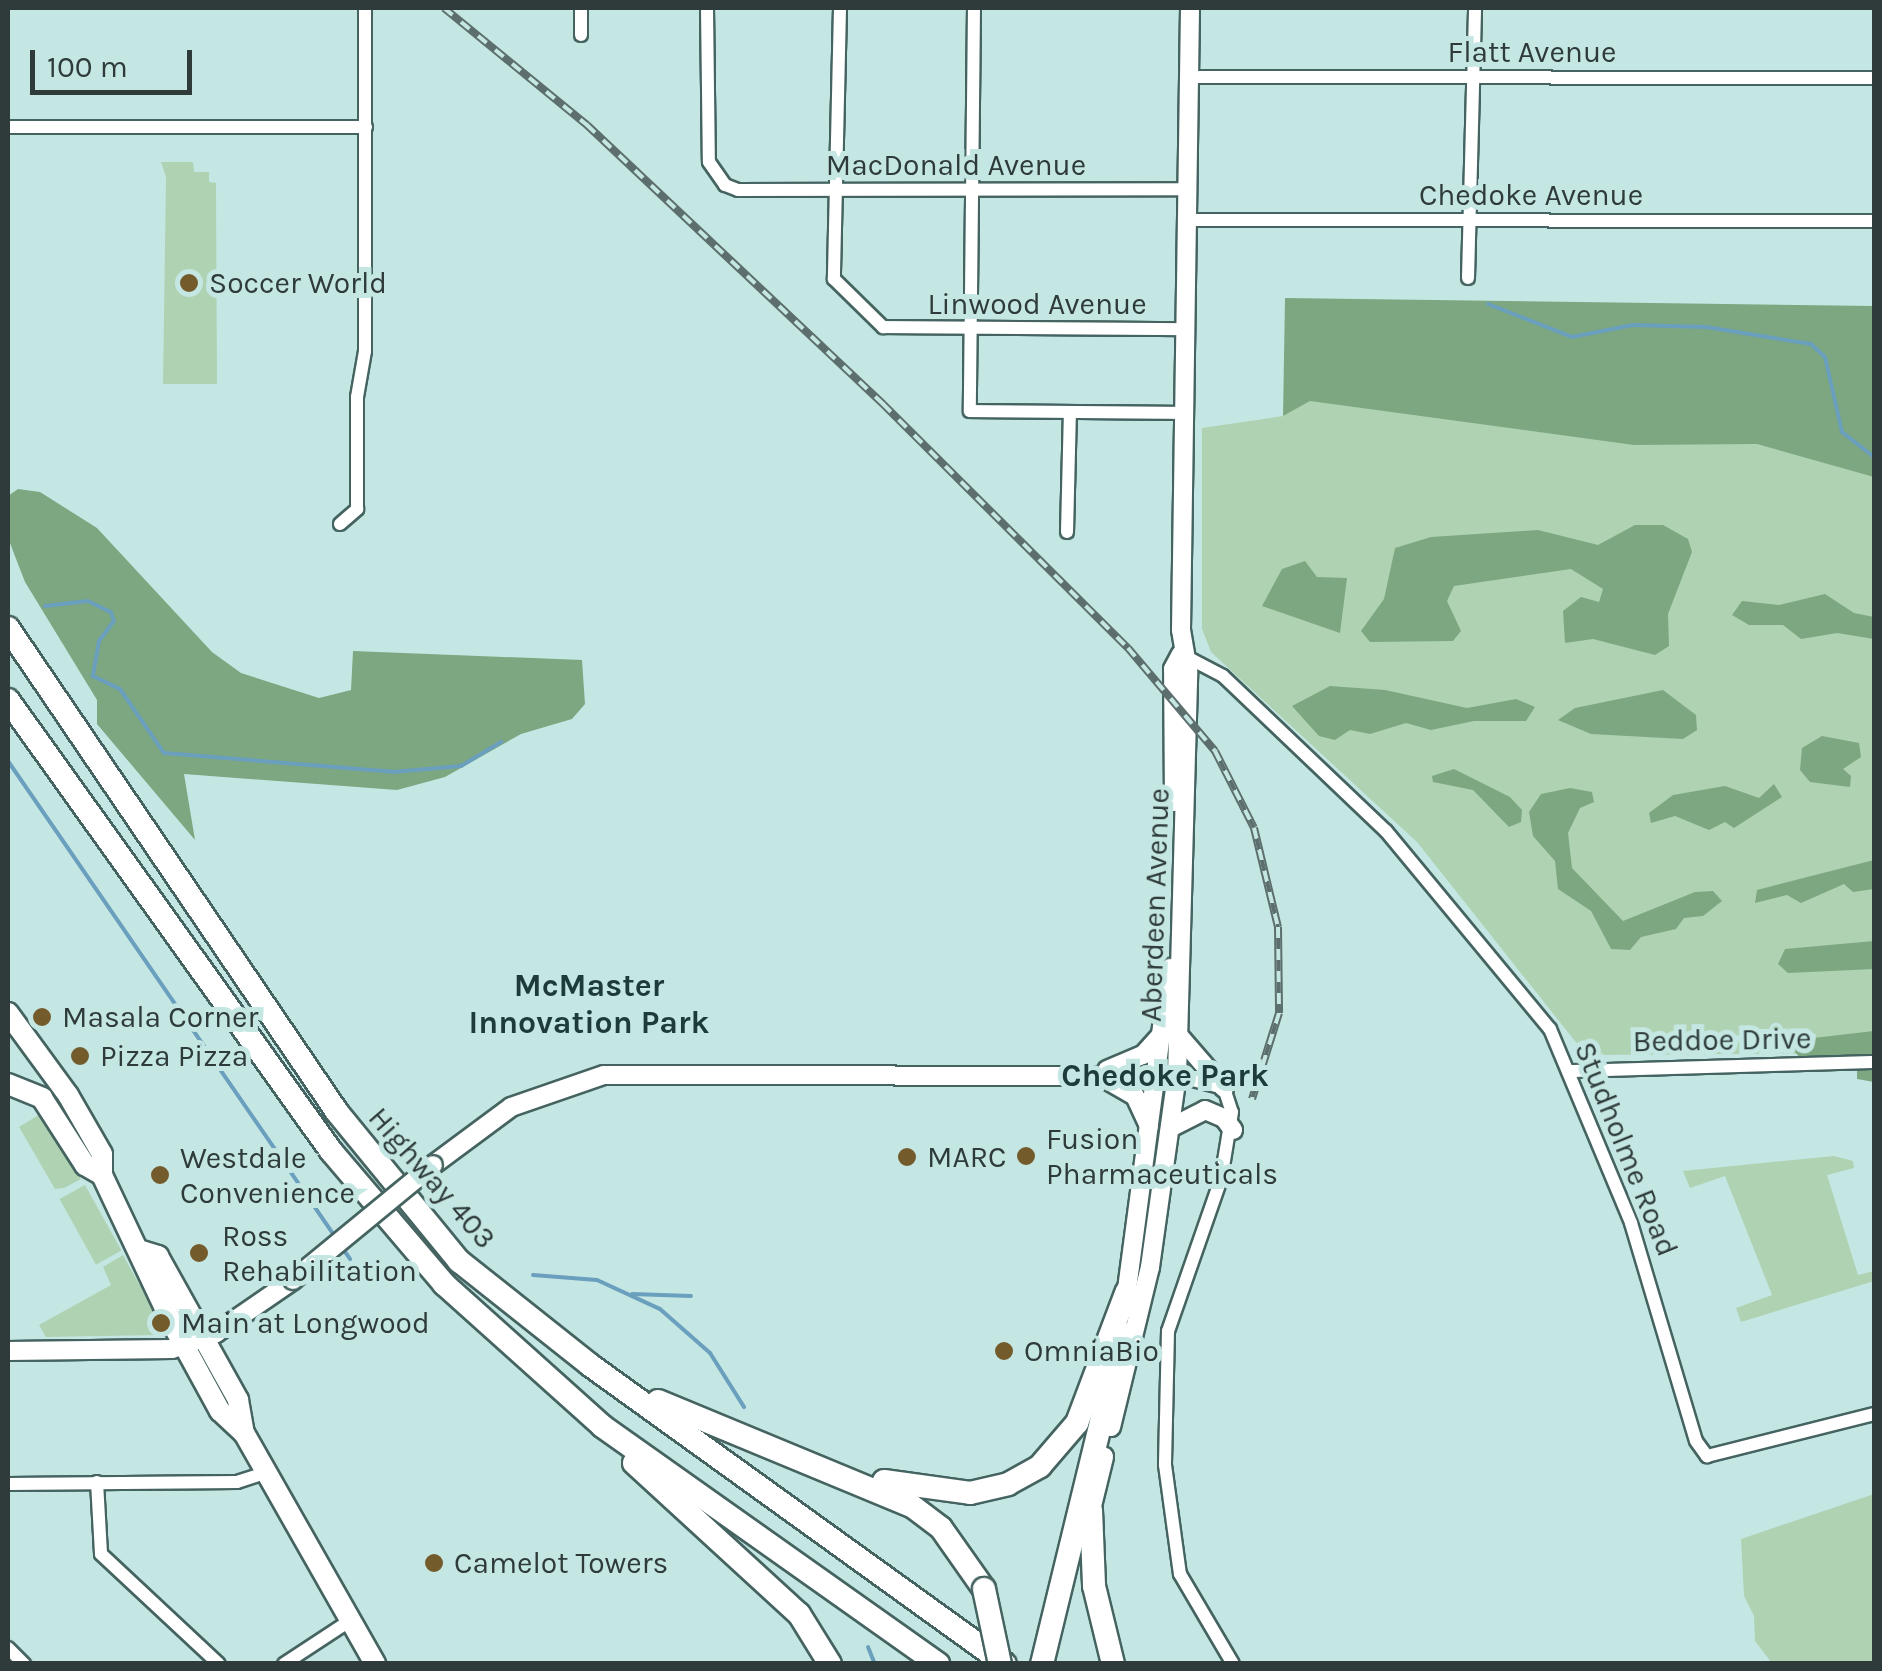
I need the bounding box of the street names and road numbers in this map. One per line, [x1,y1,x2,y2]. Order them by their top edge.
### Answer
street label: Flatt Avenue [1447,34,1617,70]
street label: MacDonald Avenue [826,147,1086,183]
street label: Chedoke Avenue [1419,177,1643,213]
street label: Linwood Avenue [927,286,1147,322]
street label: Aberdeen Avenue [1133,788,1177,1022]
street label: Beddoe Drive [1632,1020,1812,1060]
street label: Studholme Road [1567,1037,1685,1261]
street label: Highway 403 [361,1100,503,1256]

